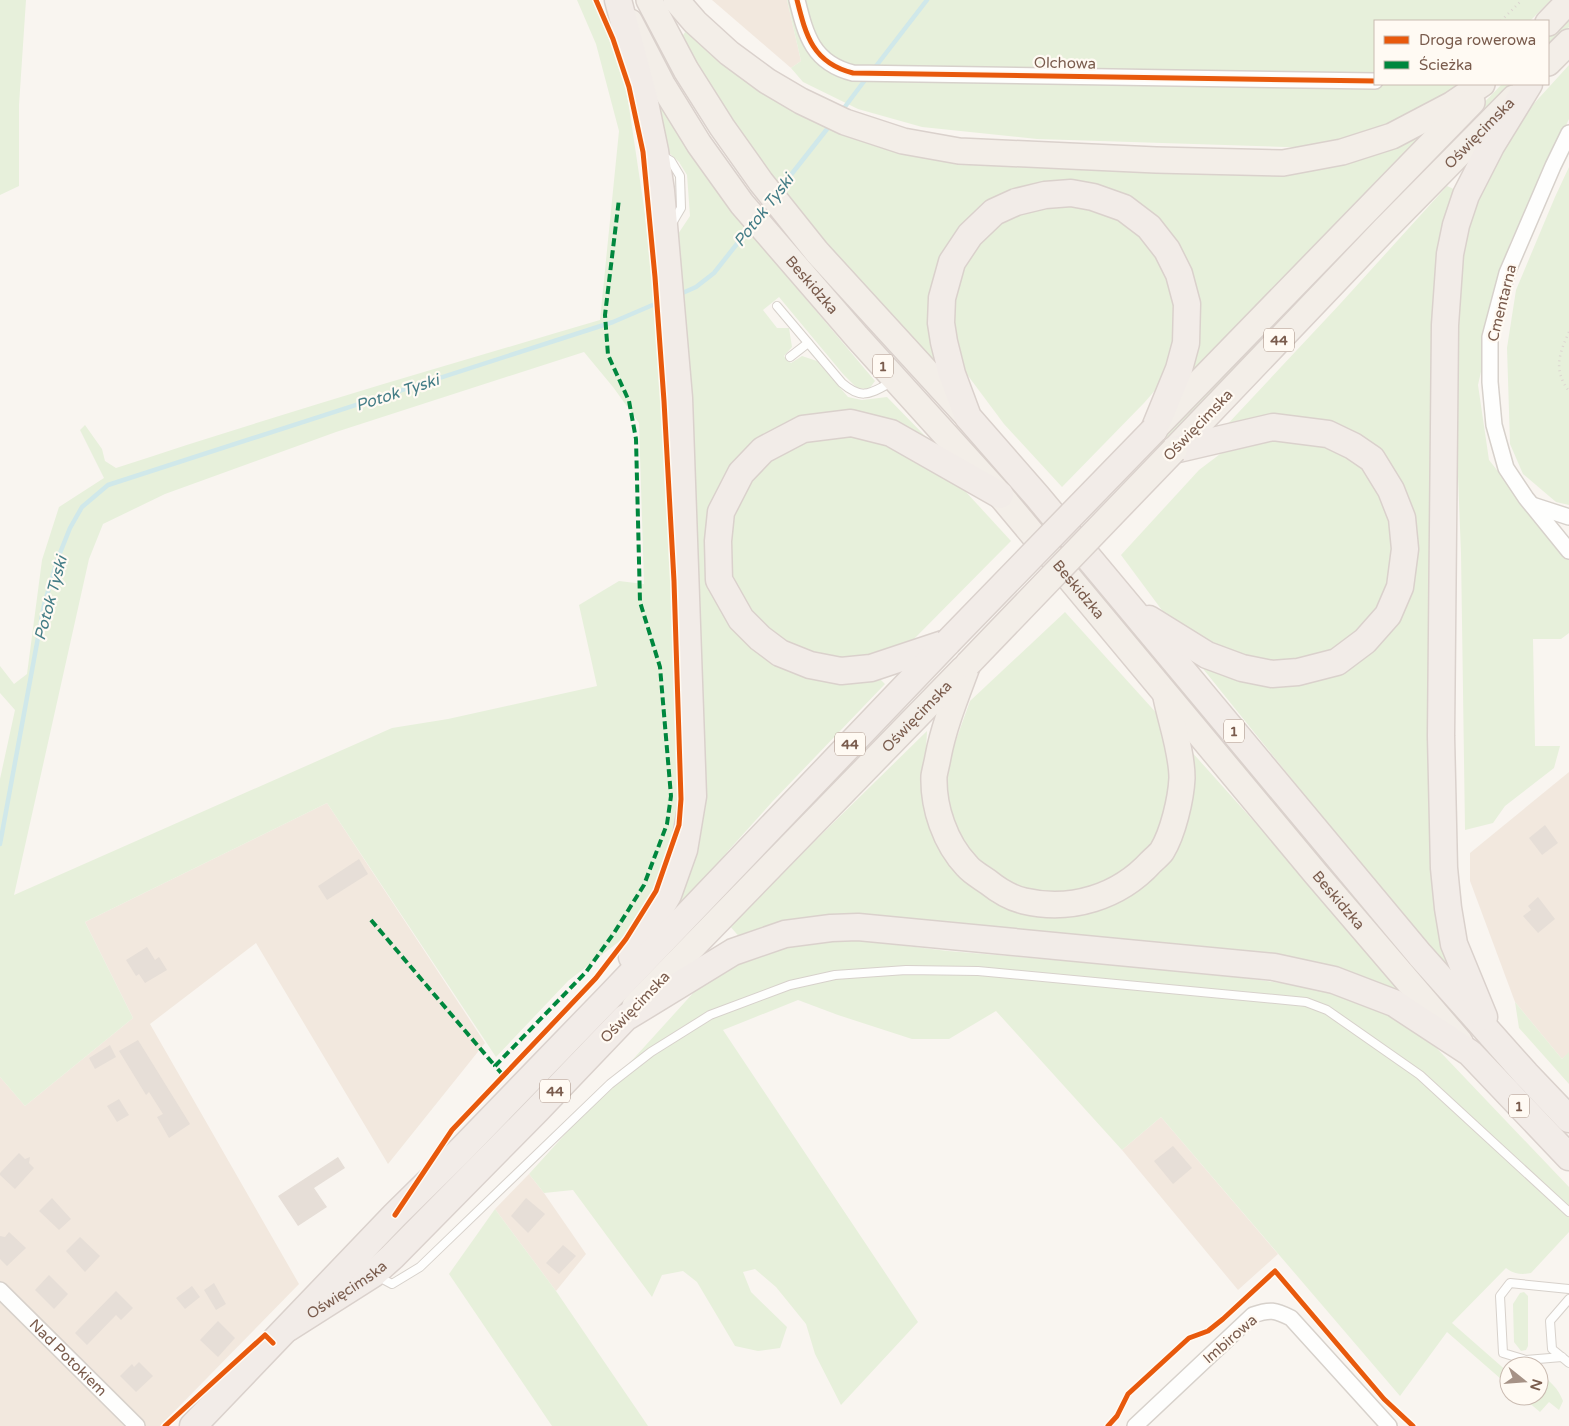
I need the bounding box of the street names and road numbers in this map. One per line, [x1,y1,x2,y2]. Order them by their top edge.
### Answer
street label: Olchowa [1034,53,1096,73]
street label: Oświęcimska [1440,94,1518,172]
street label: Beskidzka [782,252,842,318]
street label: Cmentarna [1484,262,1520,344]
road number: 44 [1264,328,1294,352]
road number: 1 [873,354,893,378]
street label: Oświęcimska [1159,385,1237,465]
street label: Beskidzka [1049,556,1109,623]
street label: Oświęcimska [878,677,956,756]
road number: 1 [1224,719,1244,742]
road number: 44 [835,732,865,756]
street label: Beskidzka [1308,867,1369,933]
street label: Oświęcimska [596,967,674,1047]
road number: 44 [540,1080,570,1102]
road number: 1 [1509,1094,1529,1118]
street label: Oświęcimska [303,1257,391,1323]
street label: Imbirowa [1199,1311,1261,1367]
street label: Nad Potokiem [26,1315,111,1400]

